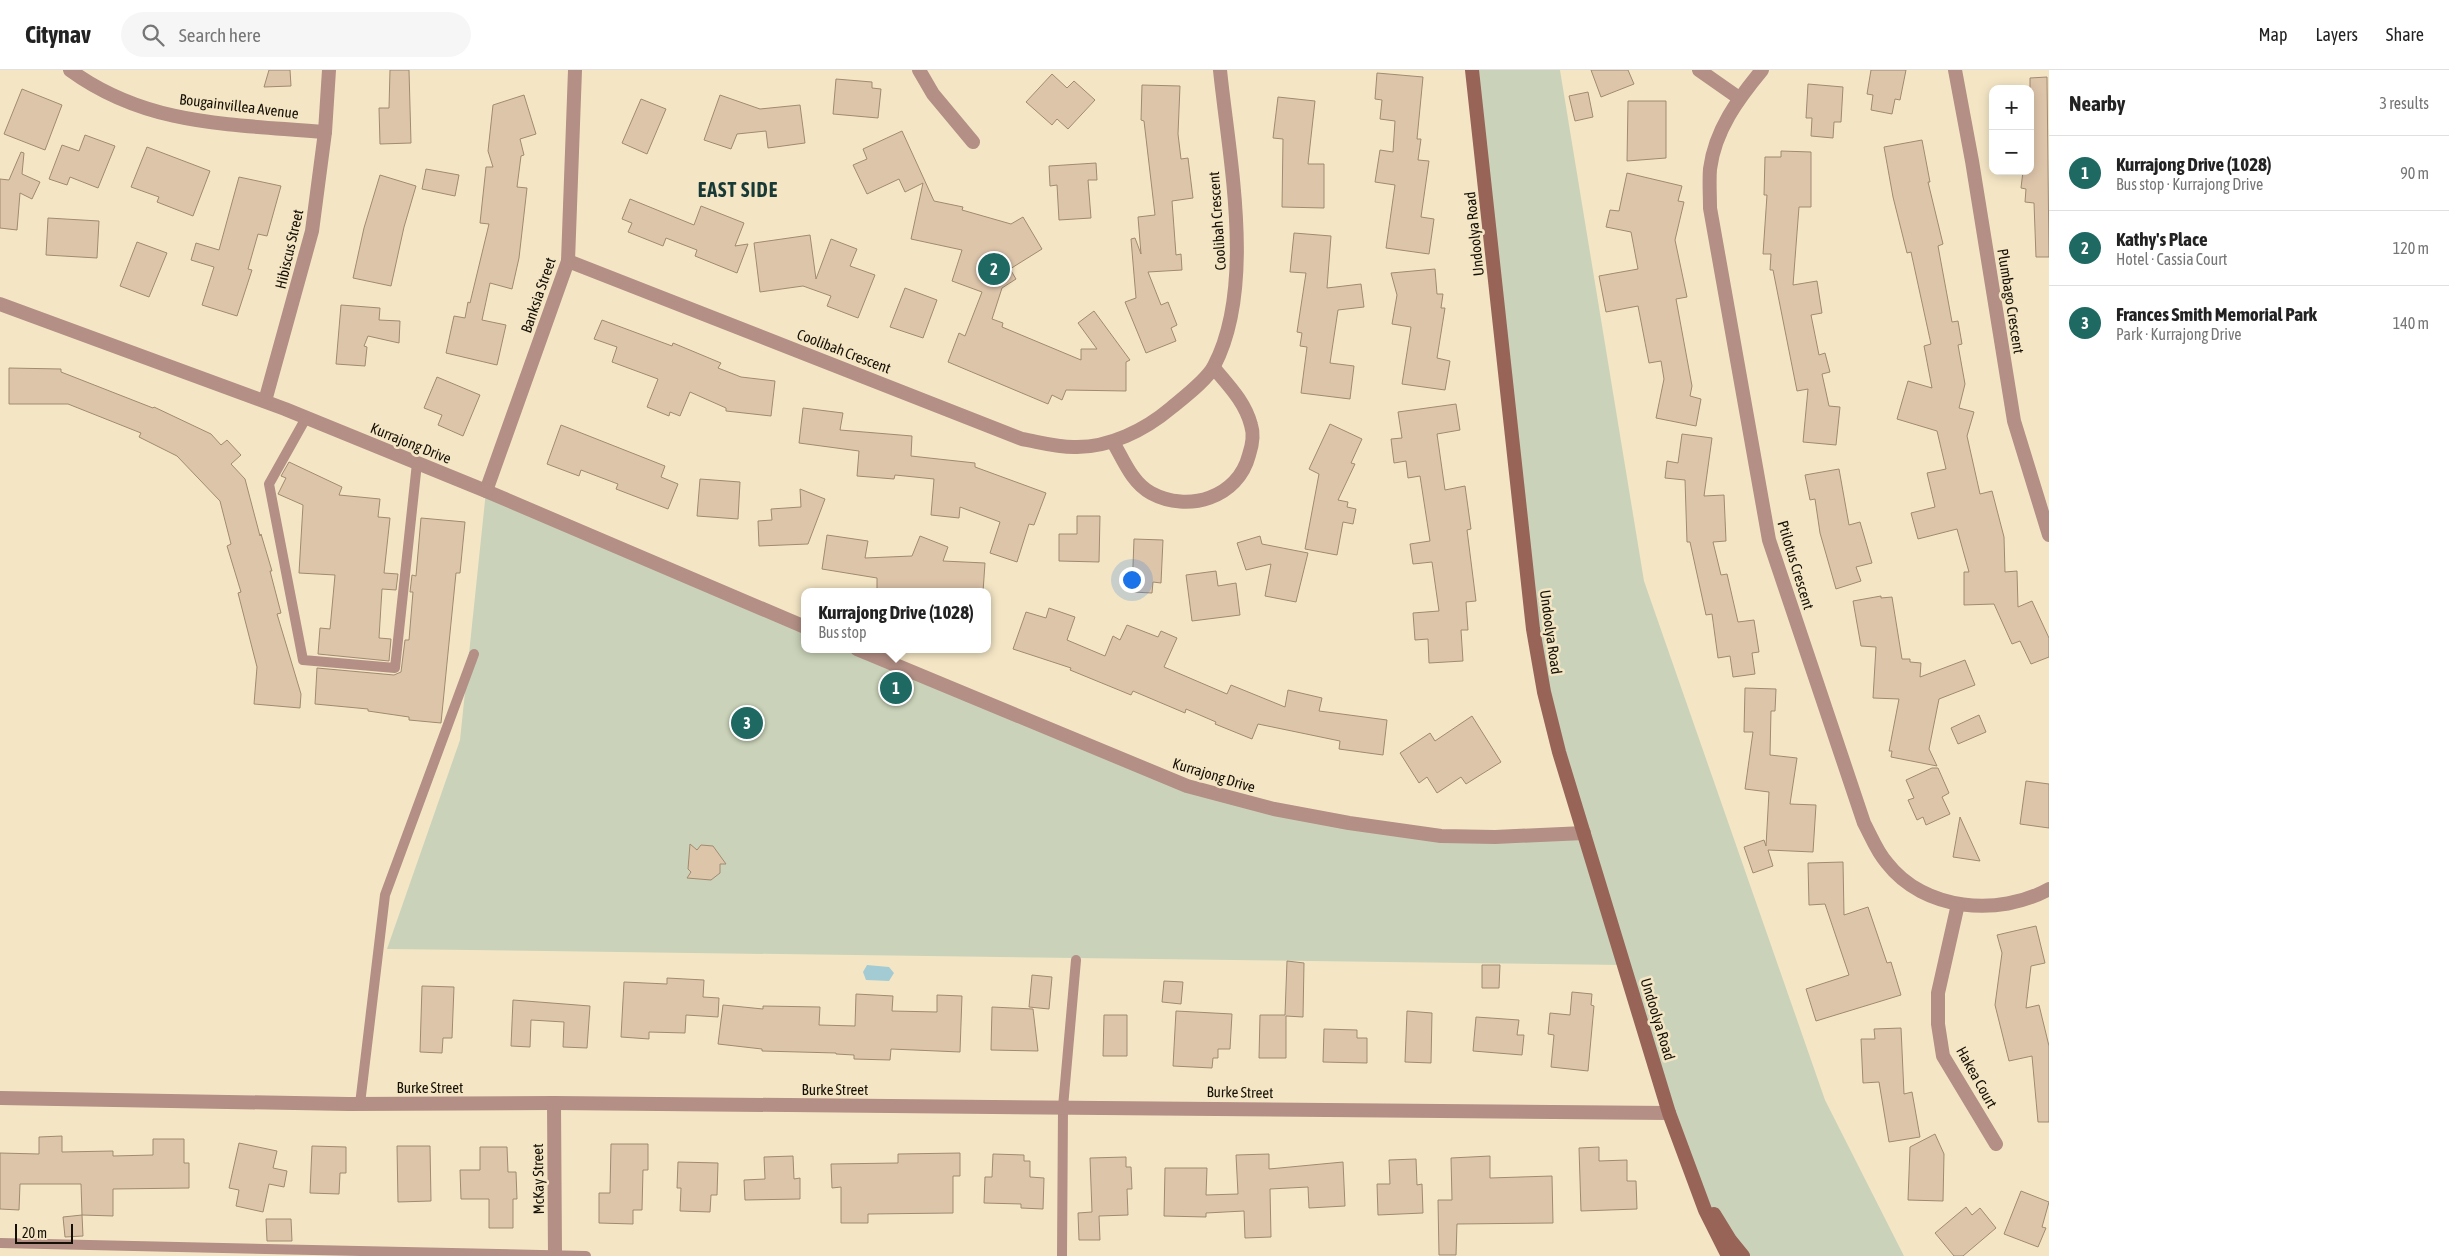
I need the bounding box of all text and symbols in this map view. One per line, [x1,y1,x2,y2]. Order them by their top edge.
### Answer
search box [121,12,471,57]
text: Citynav [25,21,91,48]
icon: search [139,21,167,49]
text: Search here [179,24,261,46]
text: Map [2258,24,2287,45]
text: Layers [2315,24,2358,45]
text: Share [2386,24,2424,45]
map controls [1989,85,2034,175]
button: + [1989,85,2034,130]
street label: Bougainvillea Avenue [178,90,300,122]
text: Nearby [2069,91,2125,115]
text: 3 results [2379,94,2429,112]
button: − [1989,130,2034,175]
text: Kurrajong Drive (1028) [2116,153,2272,175]
text: 1 [2081,164,2089,182]
text: 90 m [2400,164,2429,182]
street label: Coolibah Crescent [1205,171,1229,271]
text: Bus stop · Kurrajong Drive [2116,175,2263,193]
district label: EAST SIDE [698,178,778,201]
street label: Undoolya Road [1461,191,1487,277]
street label: Hibiscus Street [272,208,306,290]
text: Kathy's Place [2116,228,2208,250]
text: 2 [2081,239,2089,257]
text: 120 m [2393,239,2429,257]
street label: Plumbago Crescent [1994,247,2028,355]
pin: 2 [978,250,1010,288]
text: Hotel · Cassia Court [2116,250,2227,268]
street label: Banksia Street [517,255,559,335]
text: Frances Smith Memorial Park [2116,303,2317,325]
text: 3 [2081,314,2089,332]
text: 140 m [2393,314,2429,332]
street label: Coolibah Crescent [795,325,893,377]
text: Park · Kurrajong Drive [2116,325,2242,343]
street label: Kurrajong Drive [368,419,454,467]
street label: Ptilotus Crescent [1774,518,1818,612]
your location [1119,567,1145,593]
popup [801,588,991,653]
street label: Undoolya Road [1537,589,1565,675]
text: Kurrajong Drive (1028) [818,601,974,623]
text: Bus stop [818,623,867,641]
pin: 1 [880,669,912,707]
pin: 3 [731,704,763,742]
street label: Kurrajong Drive [1171,754,1257,796]
street label: Undoolya Road [1637,976,1679,1062]
street label: Hakea Court [1953,1043,2001,1111]
street label: Burke Street [397,1079,463,1096]
street label: Burke Street [802,1081,868,1098]
street label: Burke Street [1206,1083,1274,1101]
street label: McKay Street [529,1143,547,1215]
scale bar [15,1221,72,1244]
text: 20 m [22,1225,47,1241]

